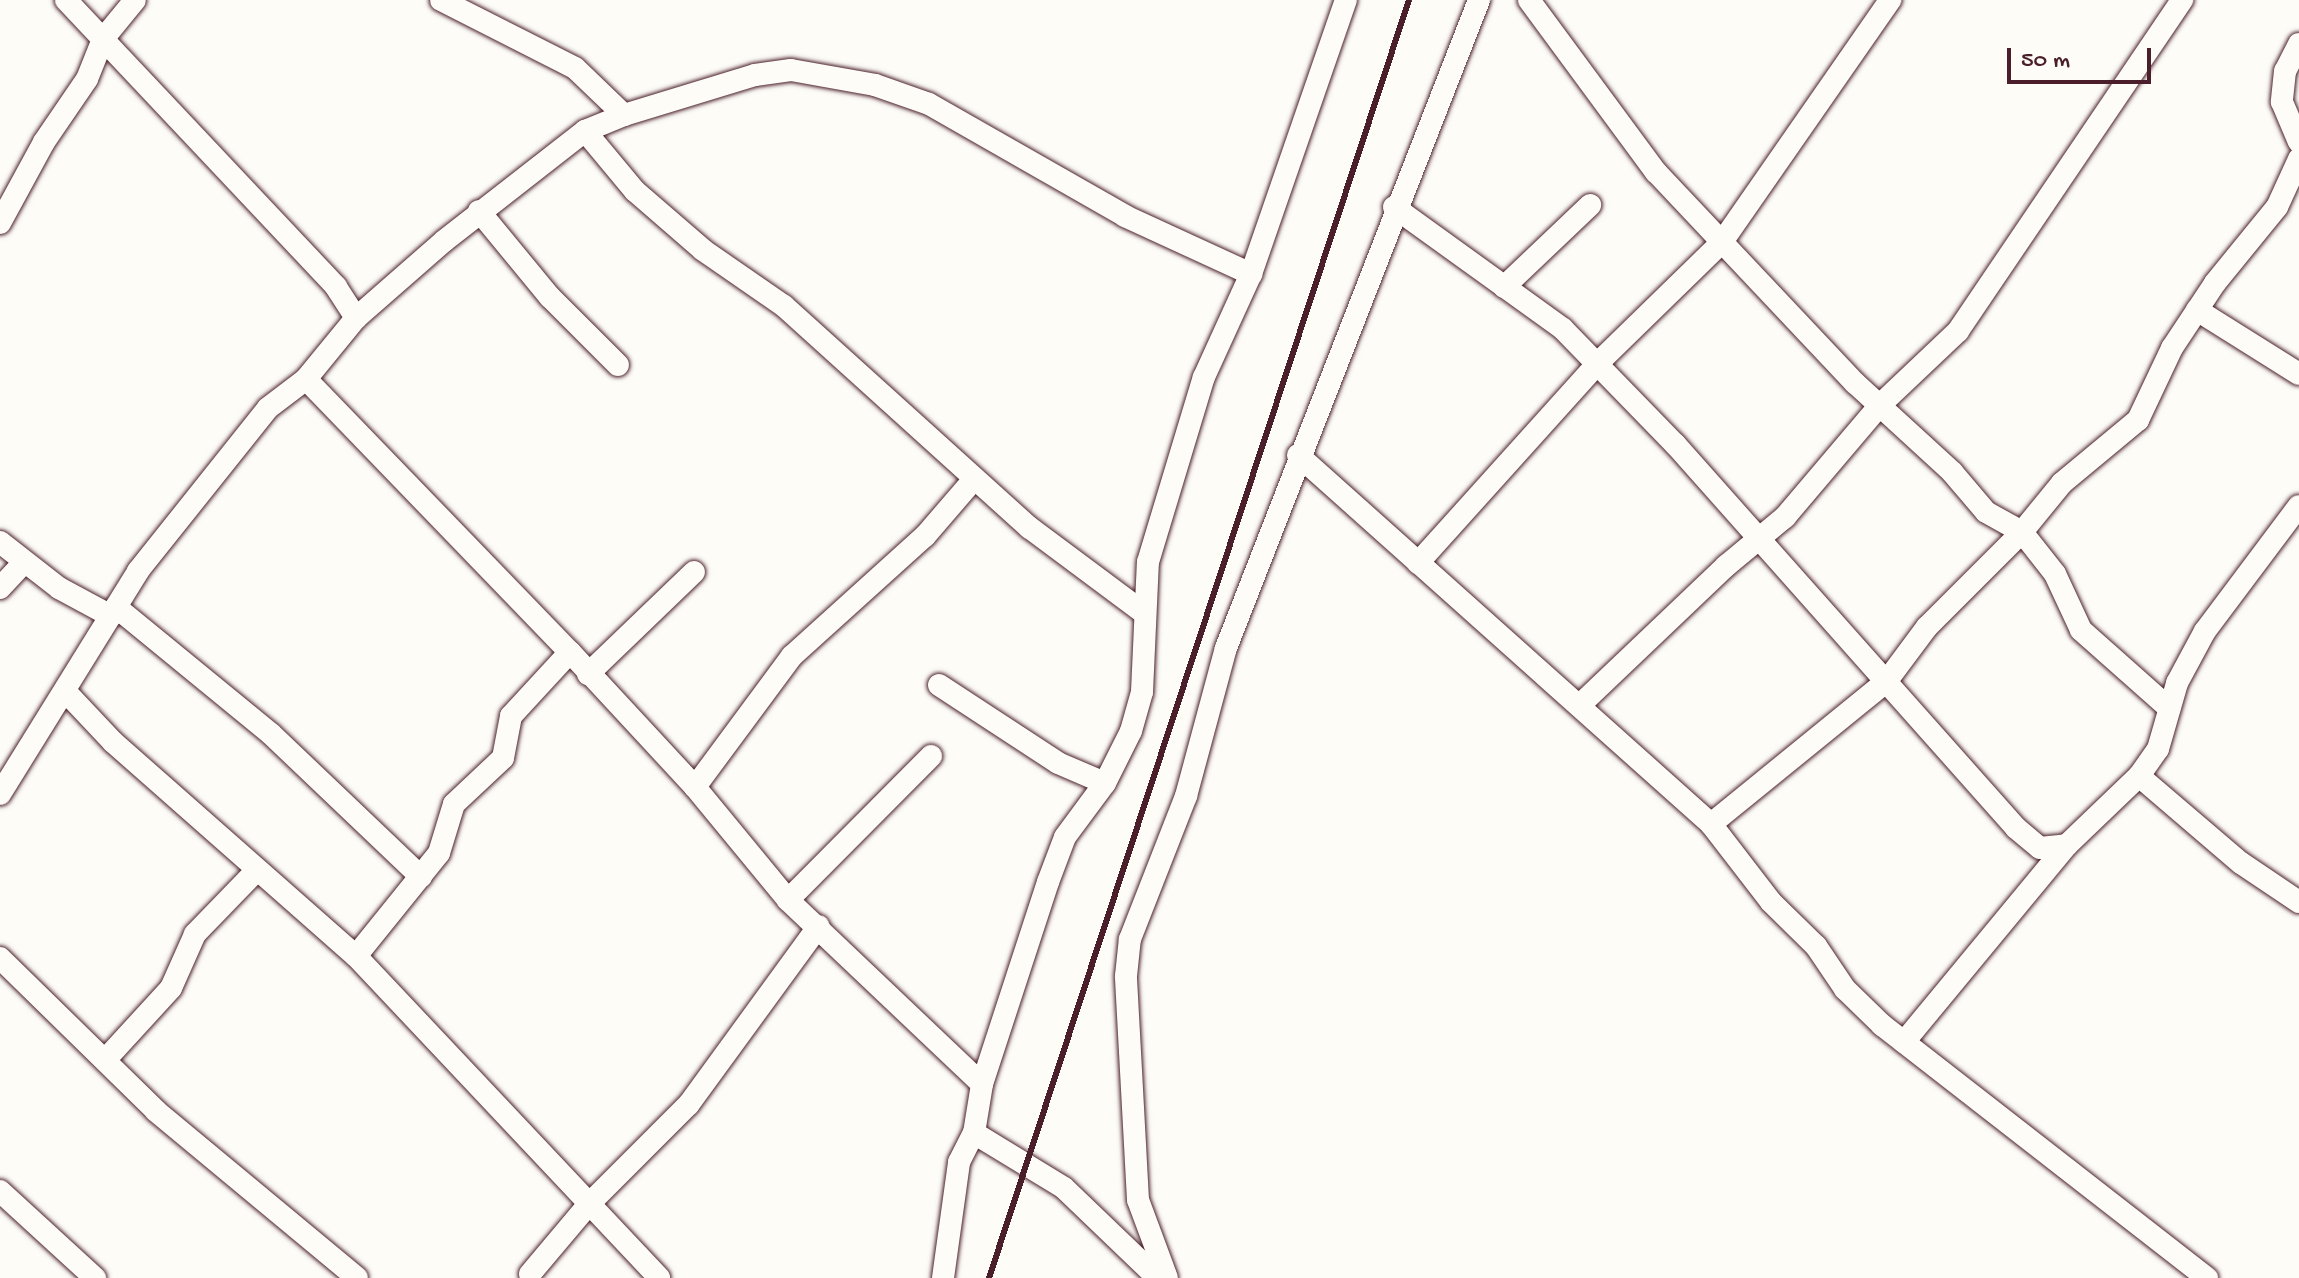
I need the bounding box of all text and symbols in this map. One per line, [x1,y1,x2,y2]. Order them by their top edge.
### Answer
scale bar [2011,32,2155,82]
text: 50 m [2021,47,2070,76]

